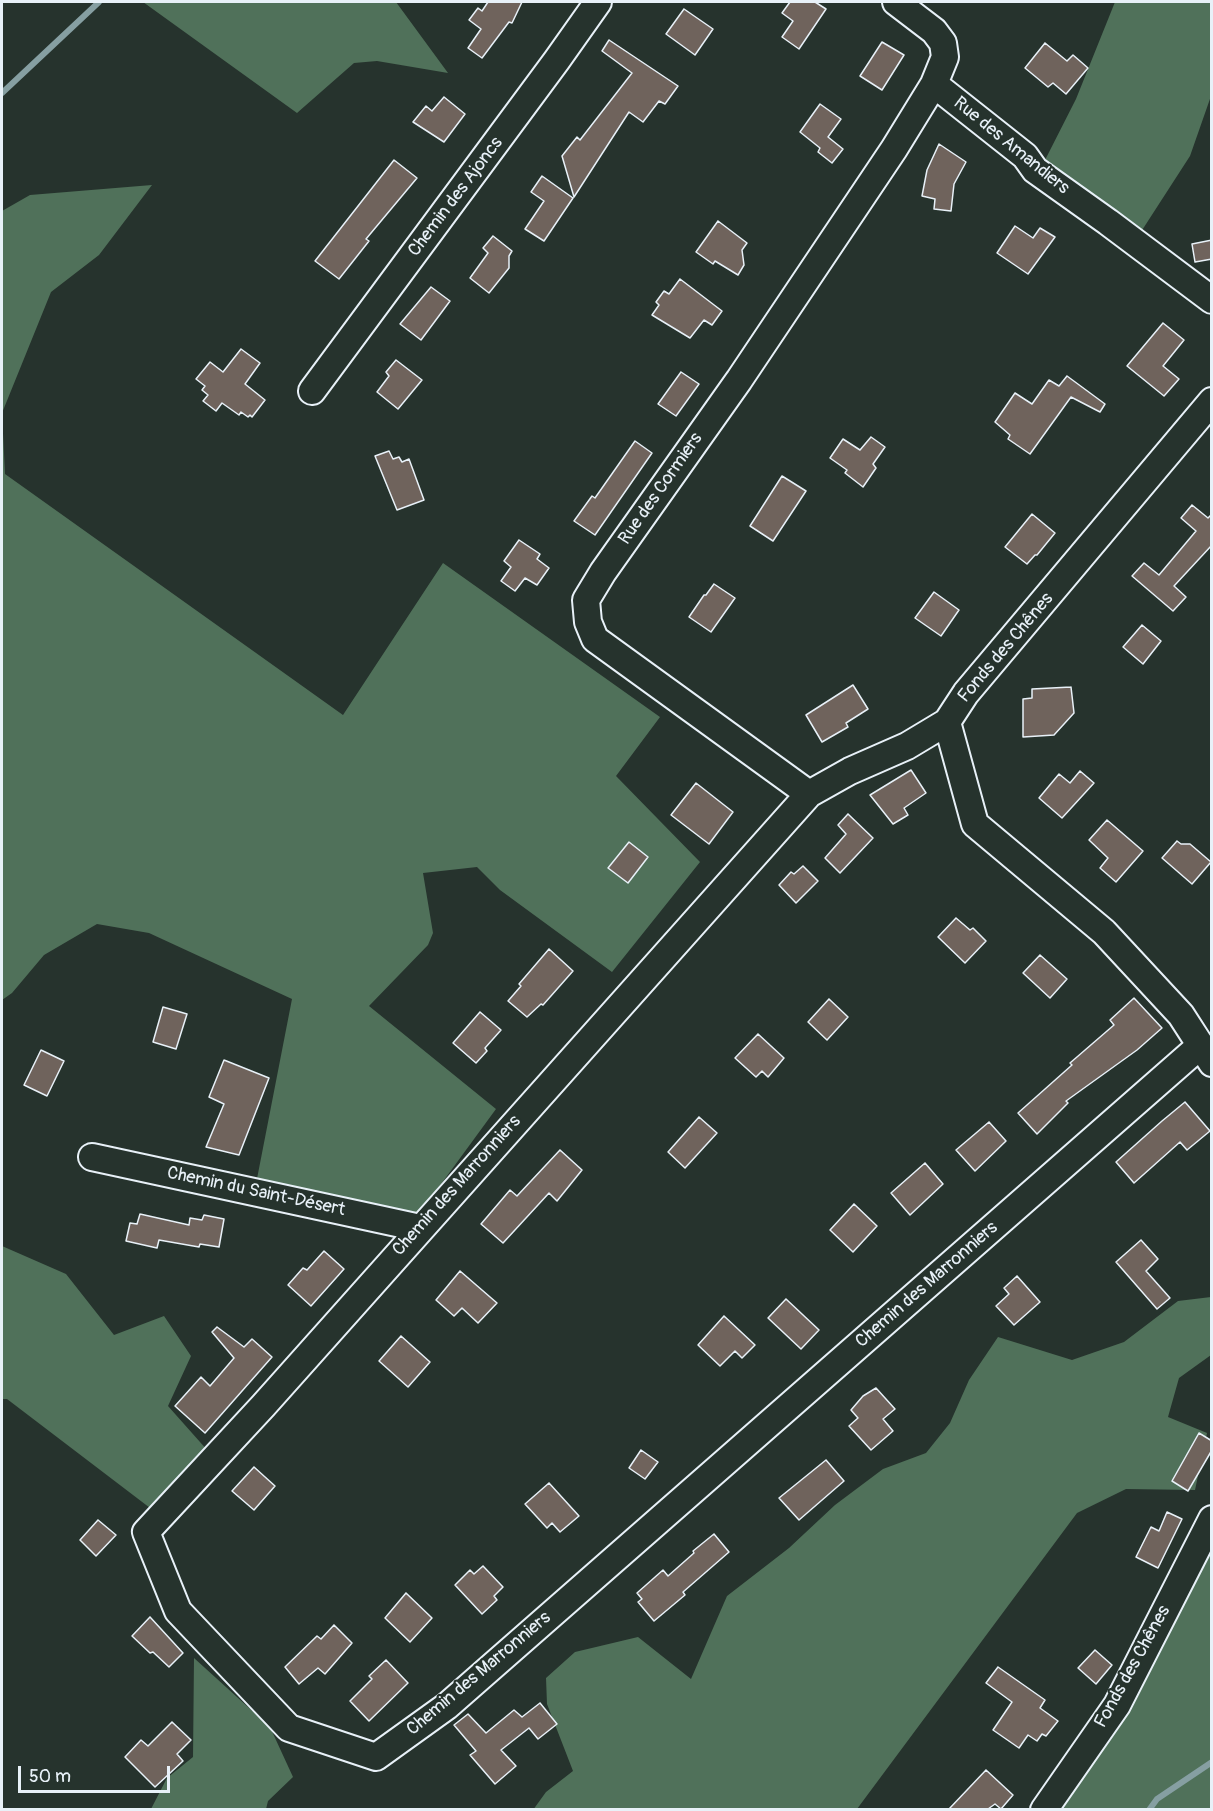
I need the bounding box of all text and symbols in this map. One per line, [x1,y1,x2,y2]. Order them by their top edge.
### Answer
street label: Rue des Amandiers [949,93,1073,199]
street label: Chemin des Ajoncs [404,133,508,261]
street label: Rue des Cormiers [614,429,708,549]
street label: Fonds des Chênes [954,589,1058,707]
street label: Chemin des Marronniers [388,1111,526,1261]
street label: Chemin du Saint-Désert [165,1163,347,1221]
street label: Chemin des Marronniers [851,1217,1003,1353]
street label: Fonds des Chênes [1090,1602,1176,1732]
street label: Chemin des Marronniers [403,1607,555,1741]
scale bar [21,1754,172,1792]
text: 50 m [29,1765,71,1788]

